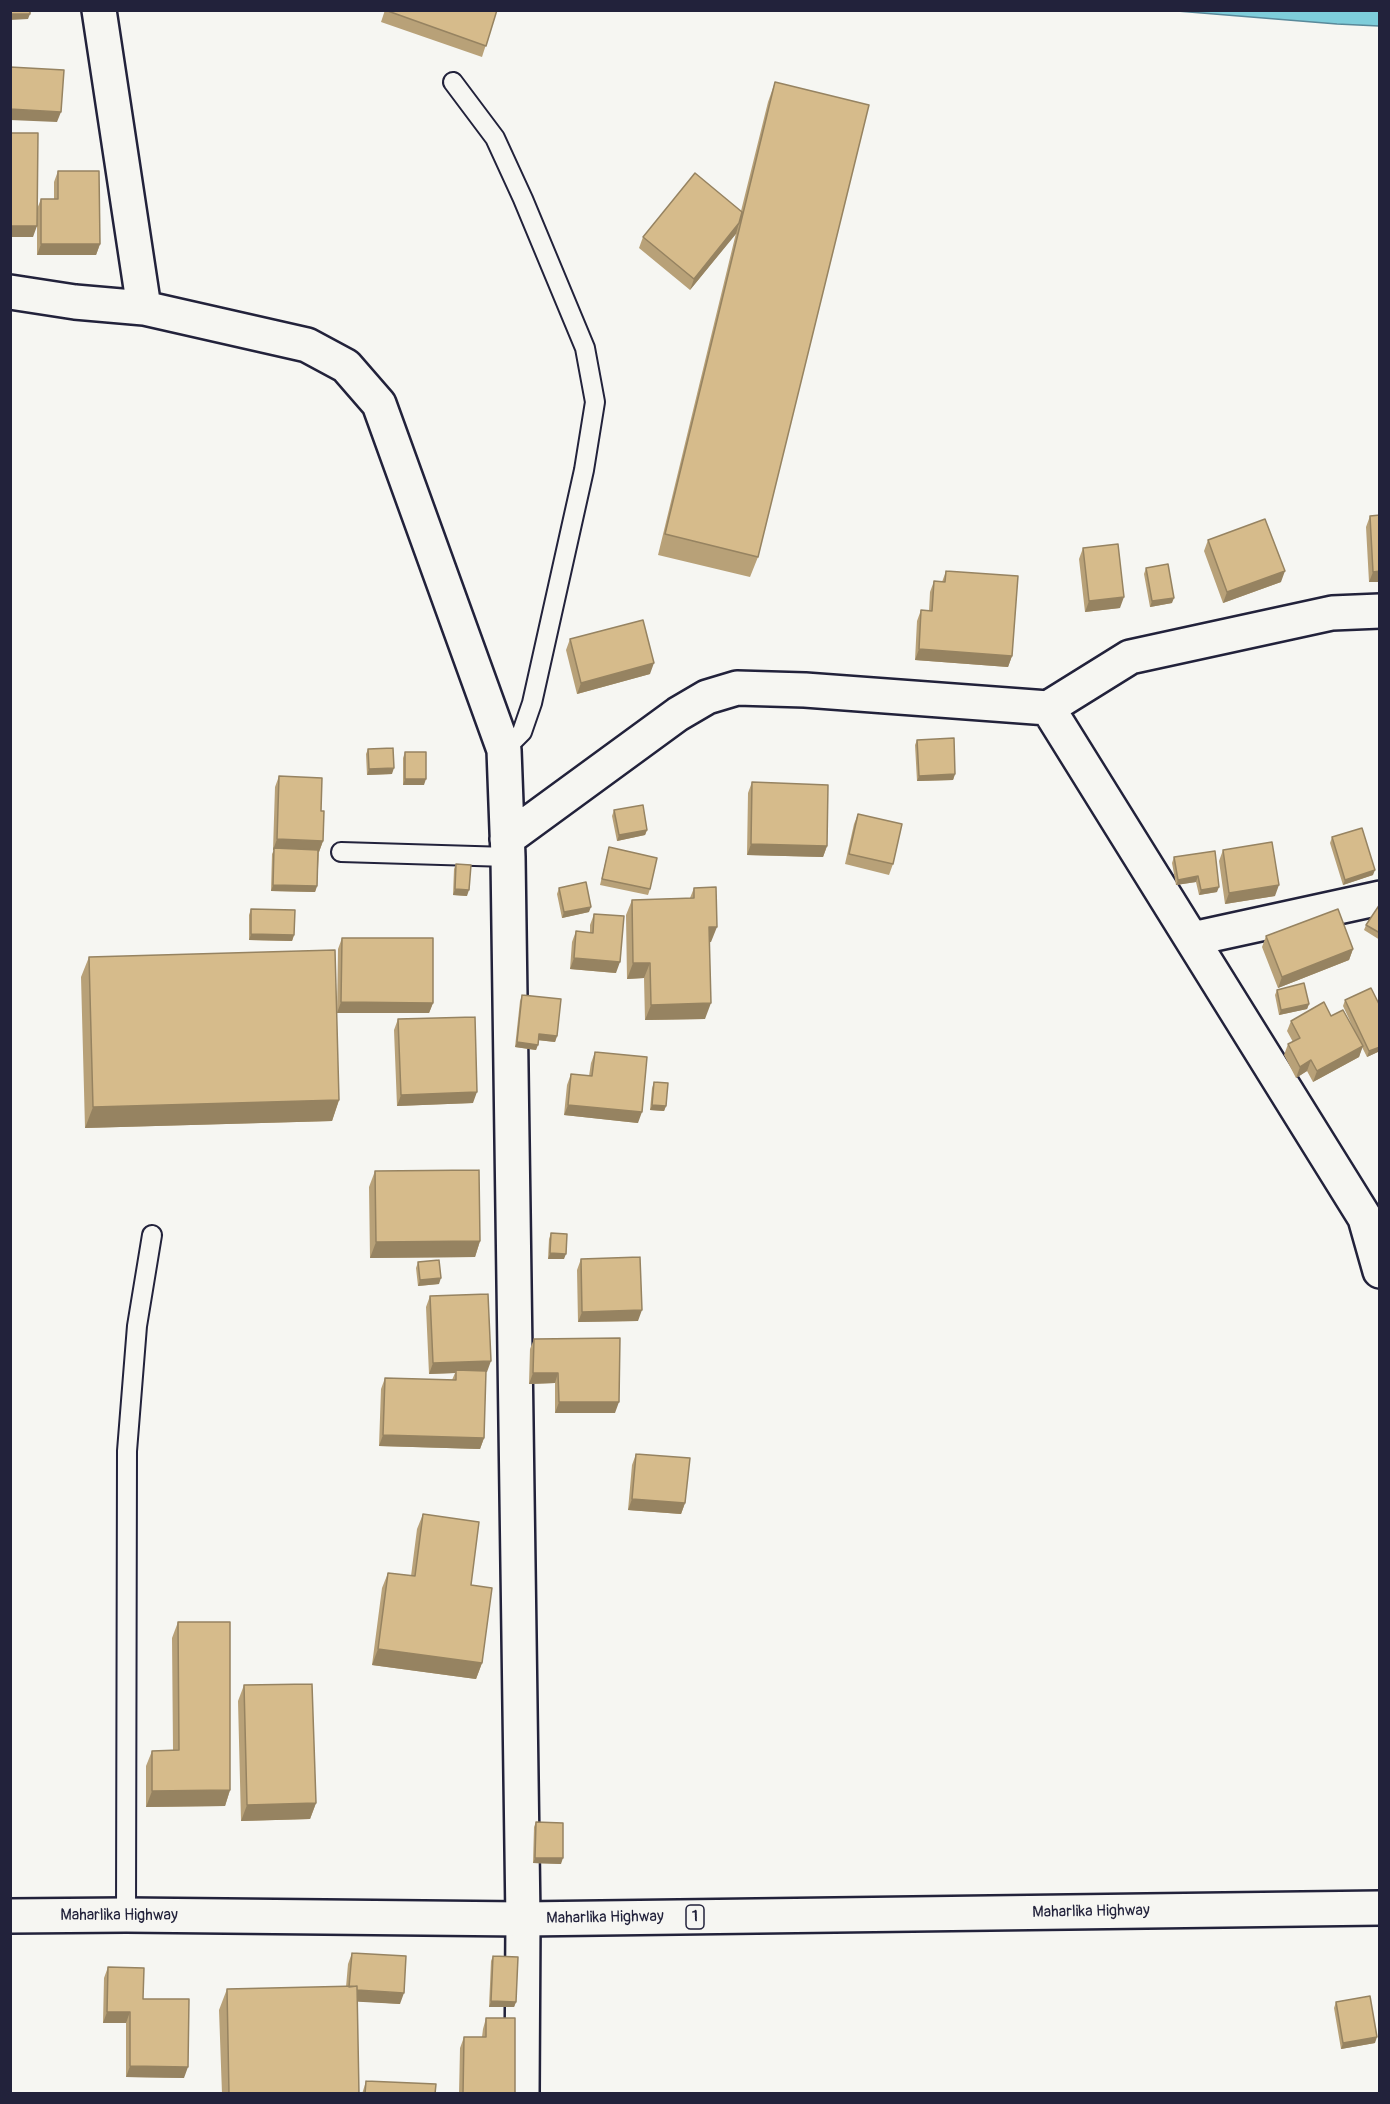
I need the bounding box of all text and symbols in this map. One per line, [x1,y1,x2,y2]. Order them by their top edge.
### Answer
street label: Maharlika Highway [1032,1901,1150,1923]
road number: 1 [686,1905,704,1929]
street label: Maharlika Highway [60,1906,178,1926]
street label: Maharlika Highway [546,1907,664,1929]

